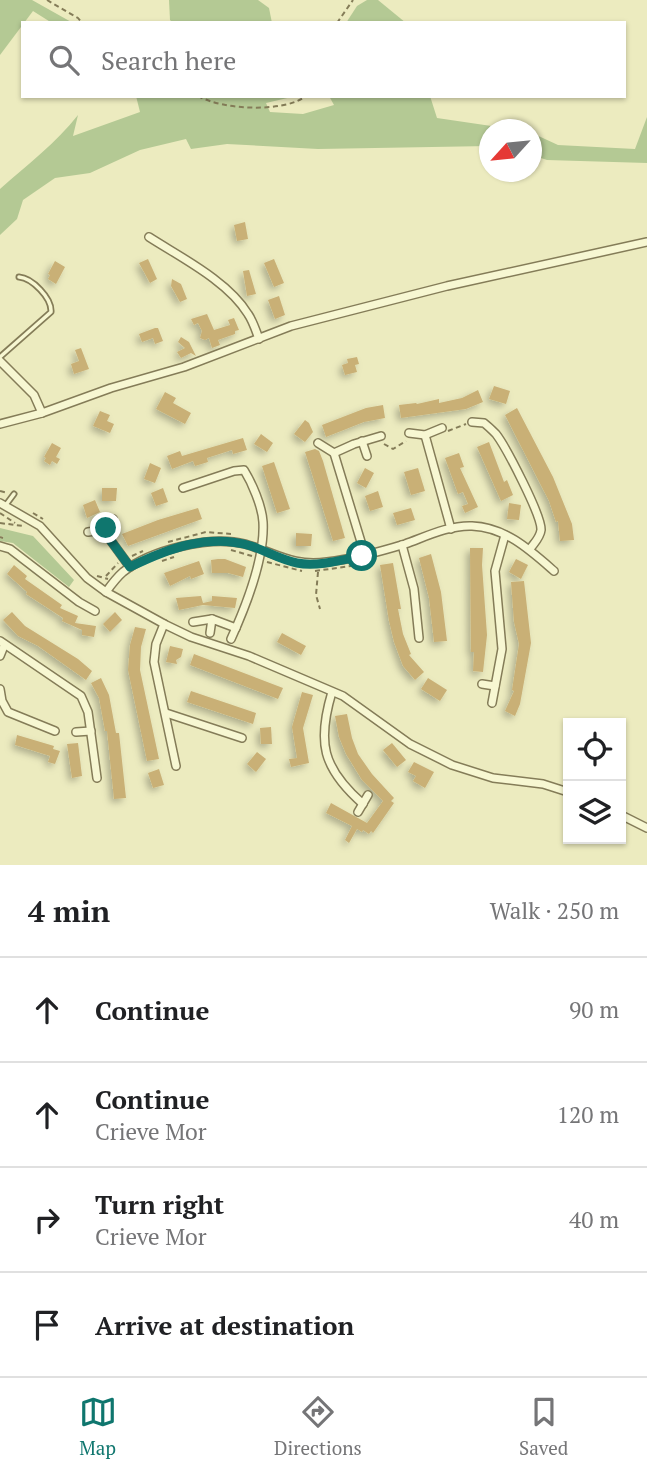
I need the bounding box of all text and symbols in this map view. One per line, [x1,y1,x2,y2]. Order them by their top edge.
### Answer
search box [21,21,626,98]
icon: search [45,41,83,79]
text: Search here [101,43,236,77]
north arrow [479,119,542,182]
route end [90,512,121,543]
route start [346,540,377,571]
map controls [563,718,626,844]
button: locate [563,718,626,781]
button: layers [563,781,626,844]
text: 4 min [28,891,110,931]
text: Walk · 250 m [490,895,619,926]
icon: ahead [28,991,66,1029]
text: Continue [95,993,209,1027]
text: 90 m [569,994,619,1025]
text: Continue [95,1082,209,1116]
icon: ahead [28,1096,66,1134]
text: 120 m [557,1099,619,1130]
text: Crieve Mor [95,1116,207,1147]
text: Turn right [95,1187,224,1221]
icon: right [28,1201,66,1239]
text: 40 m [569,1204,619,1235]
text: Crieve Mor [95,1221,207,1252]
icon: arrive [28,1306,66,1344]
text: Arrive at destination [95,1308,354,1342]
tab: Map [79,1393,117,1460]
tab: Directions [274,1393,362,1460]
tab: Saved [519,1393,568,1460]

